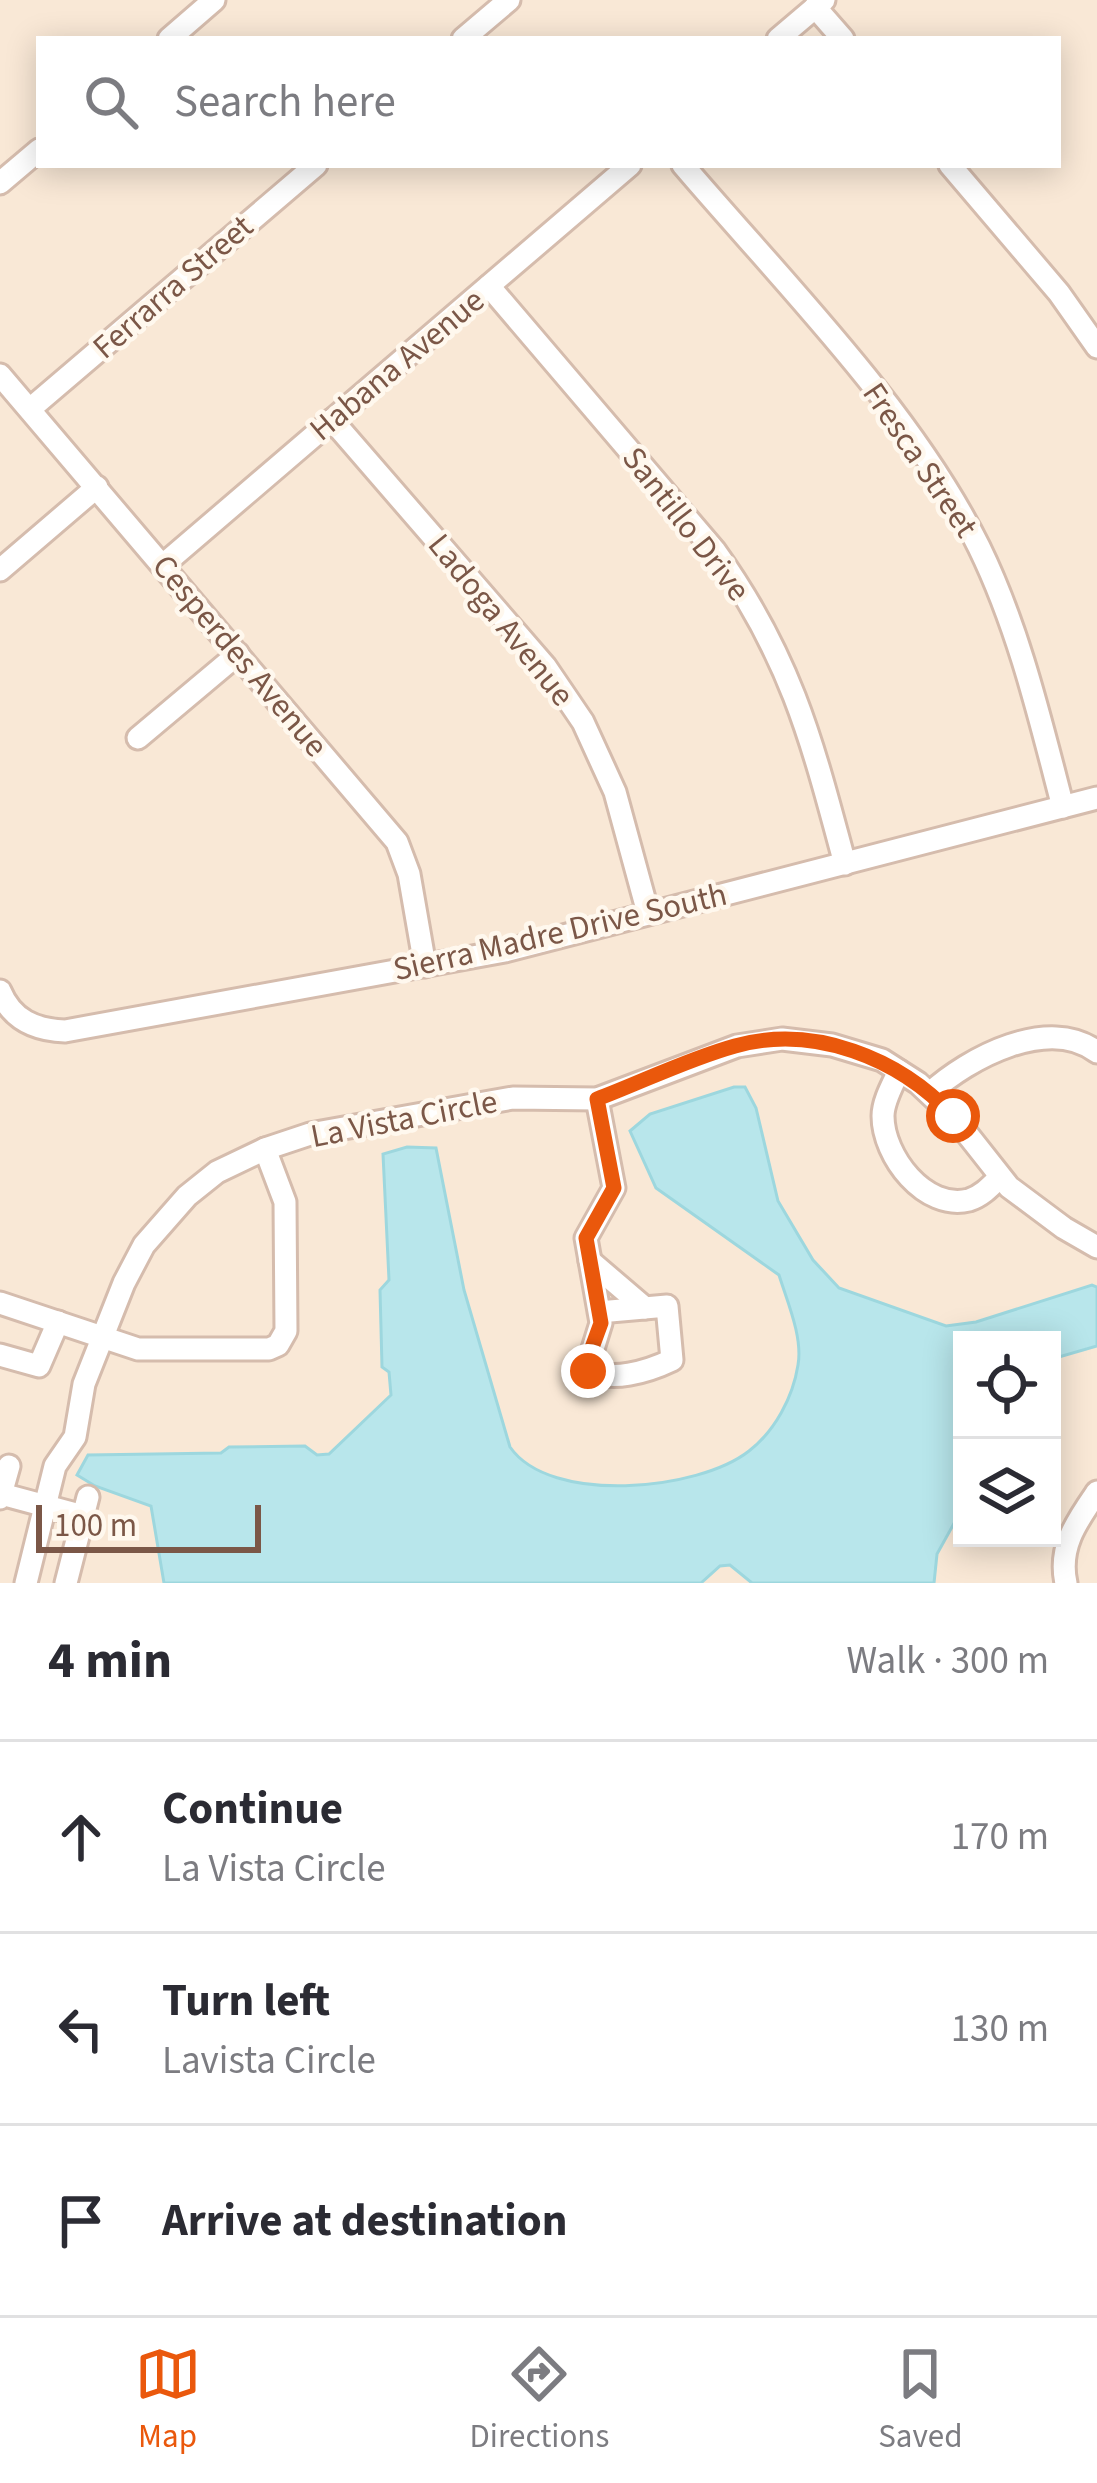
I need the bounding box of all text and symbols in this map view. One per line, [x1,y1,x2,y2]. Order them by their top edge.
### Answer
search box [36,36,1061,168]
icon: search [78,69,144,135]
text: Search here [174,70,396,134]
street label: Ferrarra Street [82,204,264,370]
street label: Habana Avenue [299,278,495,452]
street label: Fresca Street [851,373,989,547]
street label: Santillo Drive [611,437,761,611]
street label: Ladoga Avenue [417,524,585,716]
street label: Cesperdes Avenue [141,544,339,768]
street label: Sierra Madre Drive South [388,871,732,993]
street label: La Vista Circle [307,1078,501,1160]
route start [926,1089,980,1143]
map controls [953,1331,1061,1547]
button: locate [953,1331,1061,1439]
route end [561,1344,615,1398]
button: layers [953,1439,1061,1547]
scale bar [36,1499,261,1552]
text: 100 m [54,1502,137,1549]
text: 4 min [48,1625,172,1697]
text: Walk · 300 m [846,1633,1049,1689]
text: Continue [162,1777,343,1841]
icon: ahead [48,1804,114,1870]
text: 170 m [951,1809,1049,1865]
text: La Vista Circle [162,1841,386,1897]
text: Turn left [162,1969,330,2033]
icon: left [48,1996,114,2062]
text: 130 m [951,2001,1049,2057]
text: Lavista Circle [162,2033,376,2089]
icon: arrive [48,2188,114,2254]
text: Arrive at destination [162,2189,567,2253]
tab: Map [135,2341,201,2460]
tab: Directions [470,2341,609,2460]
tab: Saved [878,2341,962,2460]

